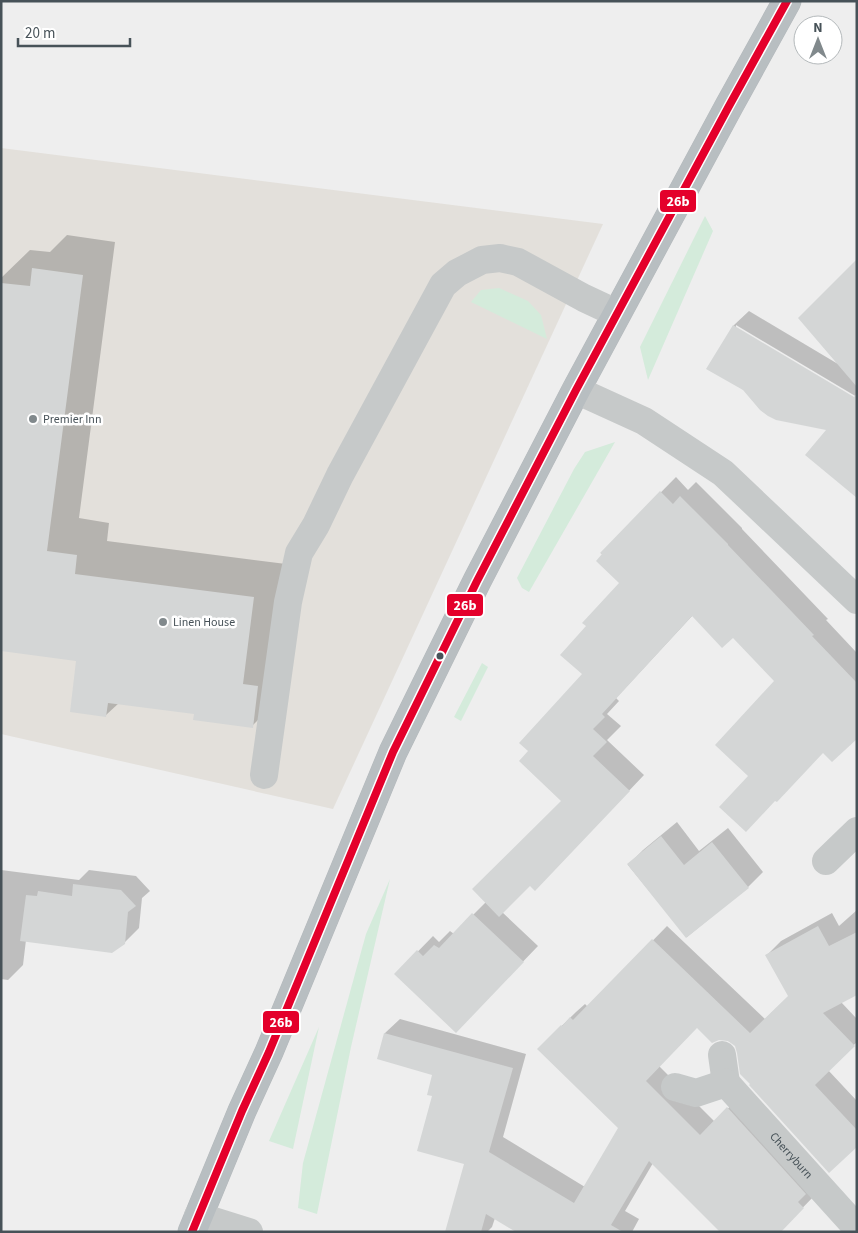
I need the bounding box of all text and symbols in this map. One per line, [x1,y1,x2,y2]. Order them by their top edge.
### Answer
scale bar [18,15,130,47]
north arrow [793,15,843,65]
text: N [813,18,823,38]
text: 20 m [25,23,55,44]
line badge: 26b [659,189,697,213]
text: 26b [667,192,689,212]
place label: Premier Inn [43,411,102,428]
marker: Premier Inn [27,413,39,425]
line badge: 26b [446,593,484,617]
text: 26b [454,596,476,616]
place label: Linen House [173,614,235,631]
marker: Linen House [157,616,169,628]
unlabelled marker [435,651,445,661]
line badge: 26b [262,1010,300,1034]
text: 26b [270,1013,292,1033]
street label: Cherryburn [766,1128,817,1182]

